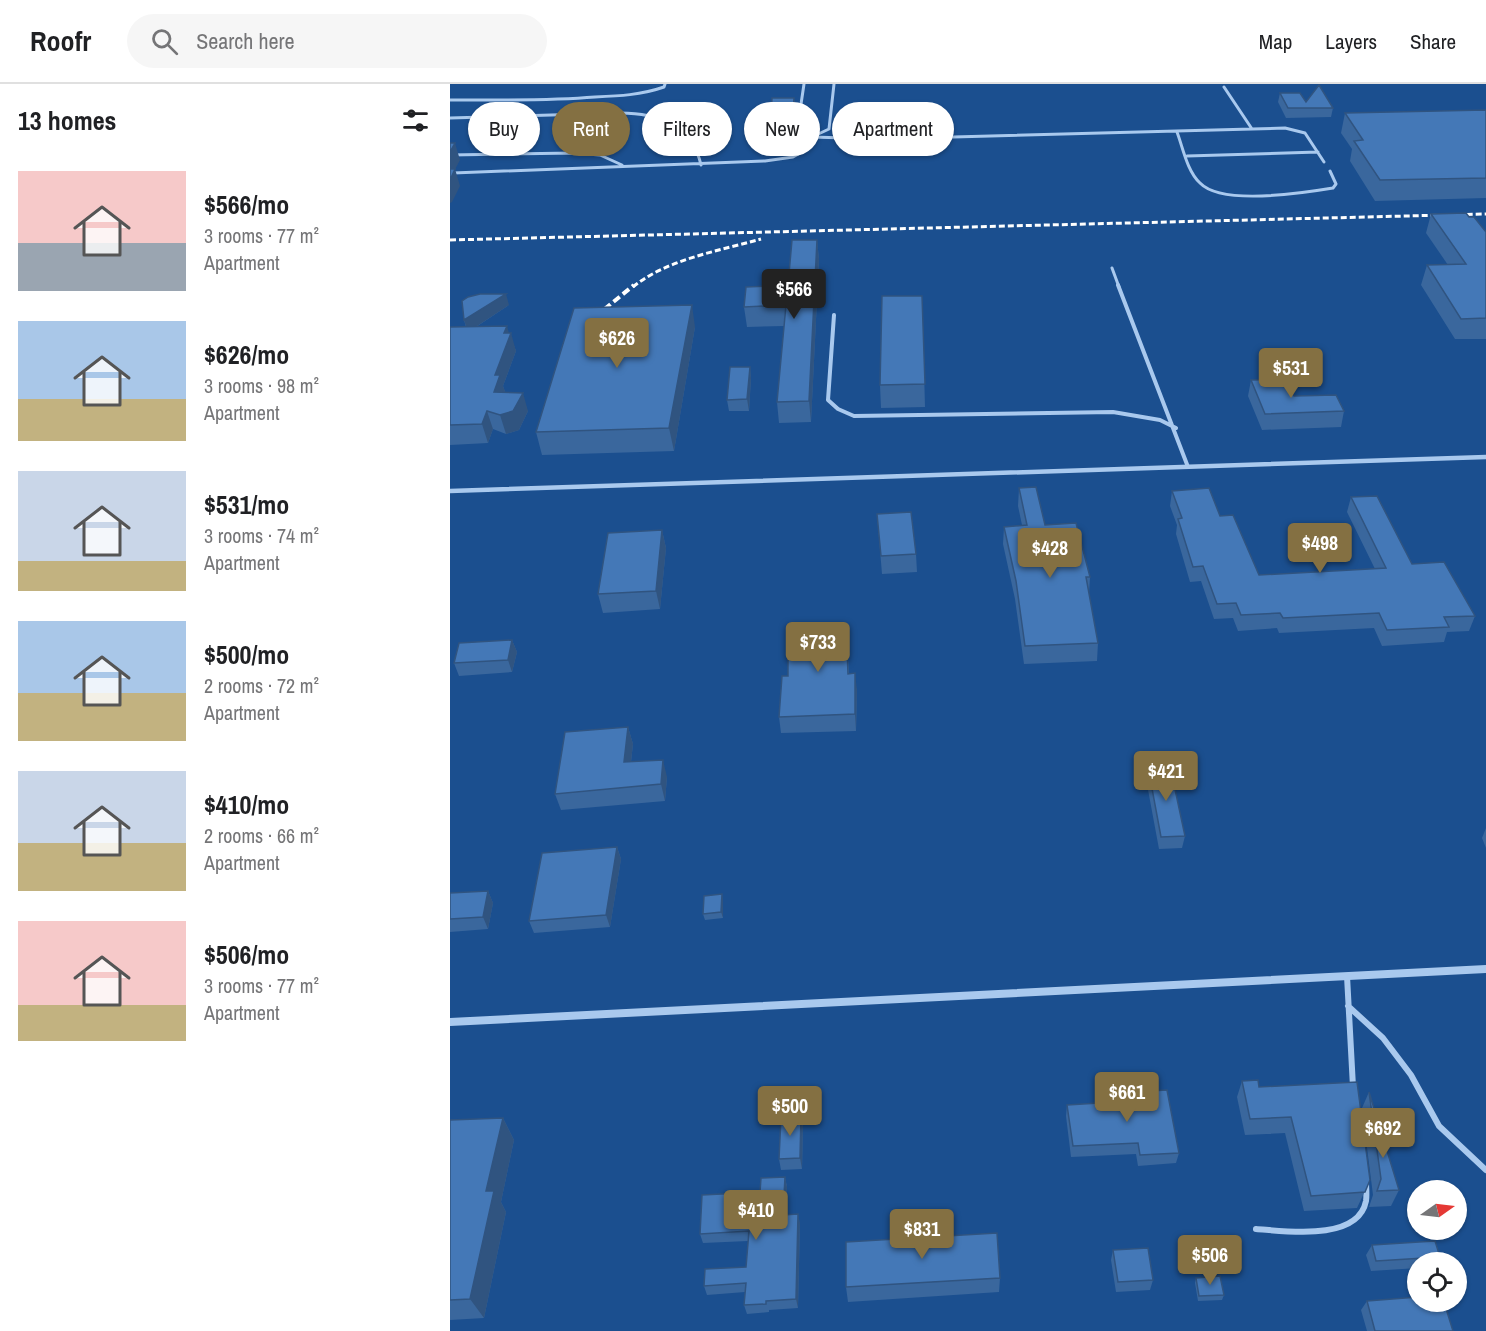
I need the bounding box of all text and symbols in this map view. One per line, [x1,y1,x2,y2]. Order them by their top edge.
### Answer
search box [127,14,547,68]
text: Roofr [30,22,91,60]
icon: search [148,25,181,58]
text: Search here [196,26,295,56]
text: Map [1259,27,1292,56]
text: Layers [1325,27,1377,56]
text: Share [1410,27,1456,56]
chip: Buy [468,102,540,156]
chip: Rent [552,102,630,156]
chip: Filters [642,102,732,156]
chip: New [744,102,820,156]
chip: Apartment [832,102,954,156]
text: 13 homes [18,103,116,138]
icon: filters [399,104,432,137]
text: $566/mo [204,187,289,222]
icon: home [66,195,138,267]
text: 3 rooms · 77 m² [204,222,319,249]
text: Apartment [204,249,280,276]
pin: $566 [758,269,830,320]
text: $566 [776,275,812,302]
pin: $626 [581,318,653,369]
text: $626 [599,324,635,351]
text: $626/mo [204,337,289,372]
icon: home [66,345,138,417]
pin: $531 [1255,348,1327,399]
text: $531 [1273,354,1309,381]
text: 3 rooms · 98 m² [204,372,319,399]
text: Apartment [204,399,280,426]
text: $531/mo [204,487,289,522]
icon: home [66,495,138,567]
text: 3 rooms · 74 m² [204,522,319,549]
pin: $498 [1284,523,1356,574]
pin: $428 [1014,528,1086,579]
text: $498 [1302,529,1338,556]
text: $428 [1032,534,1068,561]
text: Apartment [204,549,280,576]
pin: $733 [782,622,854,673]
text: $733 [800,628,836,655]
text: $500/mo [204,637,289,672]
icon: home [66,645,138,717]
text: 2 rooms · 72 m² [204,672,319,699]
text: Apartment [204,699,280,726]
pin: $421 [1130,751,1202,802]
text: $421 [1148,757,1184,784]
text: $410/mo [204,787,289,822]
icon: home [66,795,138,867]
text: 2 rooms · 66 m² [204,822,319,849]
text: Apartment [204,849,280,876]
text: $506/mo [204,937,289,972]
icon: home [66,945,138,1017]
text: 3 rooms · 77 m² [204,972,319,999]
text: Apartment [204,999,280,1026]
pin: $661 [1091,1072,1163,1123]
text: $661 [1109,1078,1145,1105]
pin: $500 [754,1086,826,1137]
text: $500 [772,1092,808,1119]
pin: $692 [1347,1108,1419,1159]
text: $692 [1365,1114,1401,1141]
north arrow [1407,1180,1467,1240]
map controls [1407,1180,1467,1312]
pin: $410 [720,1190,792,1241]
text: $410 [738,1196,774,1223]
pin: $831 [886,1209,958,1260]
text: $831 [904,1215,940,1242]
pin: $506 [1174,1235,1246,1286]
text: $506 [1192,1241,1228,1268]
button: locate [1407,1252,1467,1312]

